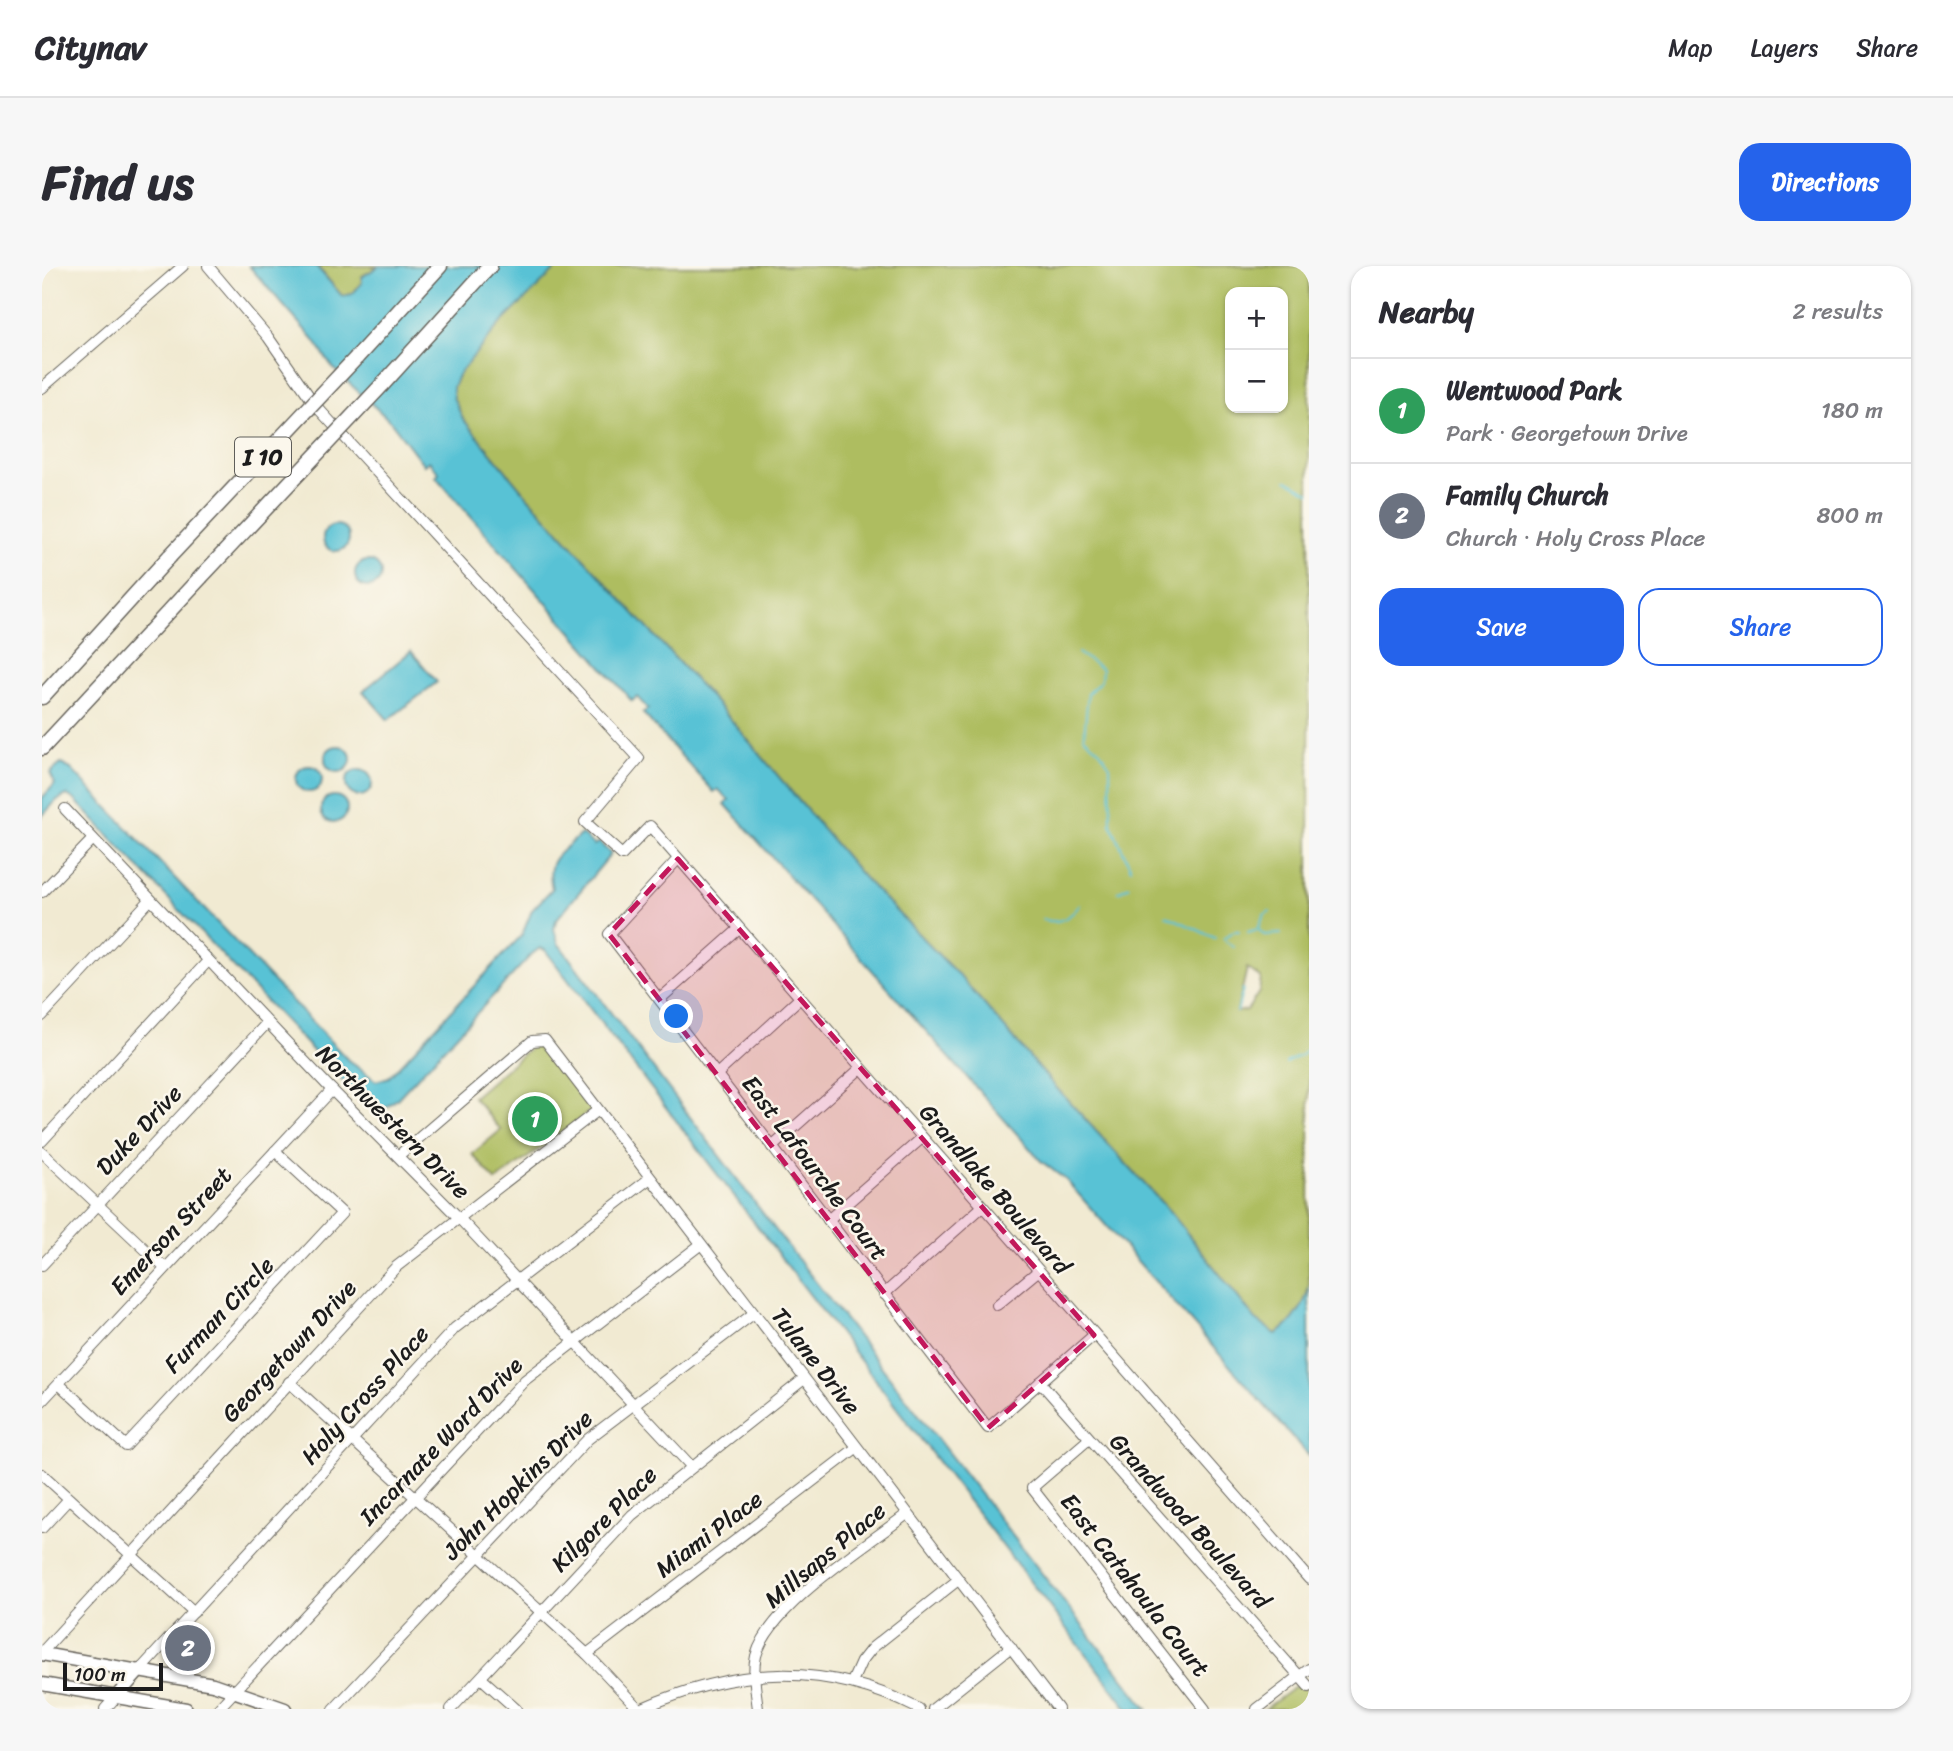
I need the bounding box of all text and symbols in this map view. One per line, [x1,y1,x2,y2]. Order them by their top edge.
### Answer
text: Citynav [35,19,146,77]
text: Map [1668,27,1713,69]
text: Layers [1751,27,1818,69]
text: Share [1856,27,1918,69]
text: Find us [42,139,194,226]
button: Directions [1739,143,1911,221]
text: Nearby [1379,285,1474,339]
map controls [1225,287,1288,413]
button: + [1225,287,1288,350]
text: 2 results [1792,291,1883,332]
button: − [1225,350,1288,413]
text: Wentwood Park [1446,367,1623,413]
text: 1 [1397,390,1407,431]
text: 180 m [1821,390,1883,431]
text: Park · Georgetown Drive [1446,413,1688,454]
road number: I 10 [235,438,291,476]
text: Family Church [1446,472,1609,518]
text: 2 [1395,495,1409,536]
text: 800 m [1816,495,1883,536]
text: Church · Holy Cross Place [1446,518,1705,559]
button: Save [1379,588,1624,666]
button: Share [1638,588,1883,666]
your location [659,999,693,1033]
street label: Northwestern Drive [305,1034,481,1210]
street label: East Lafourche Court [731,1066,899,1270]
street label: Duke Drive [85,1074,193,1186]
pin: 1 [512,1093,558,1145]
street label: Grandlake Boulevard [908,1094,1083,1285]
street label: Emerson Street [99,1156,243,1306]
street label: Furman Circle [153,1247,285,1383]
street label: Georgetown Drive [211,1269,367,1433]
street label: Tulane Drive [760,1298,872,1424]
street label: Holy Cross Place [290,1315,440,1475]
street label: Incarnate Word Drive [348,1346,534,1536]
street label: John Hopkins Drive [432,1400,603,1571]
street label: Grandwood Boulevard [1099,1423,1282,1620]
street label: Kilgore Place [540,1455,668,1583]
street label: Miami Place [646,1479,772,1589]
street label: East Catahoula Court [1049,1483,1221,1687]
street label: Millsaps Place [754,1491,896,1619]
pin: 2 [165,1622,211,1674]
text: 100 m [74,1658,126,1691]
scale bar [63,1660,163,1692]

